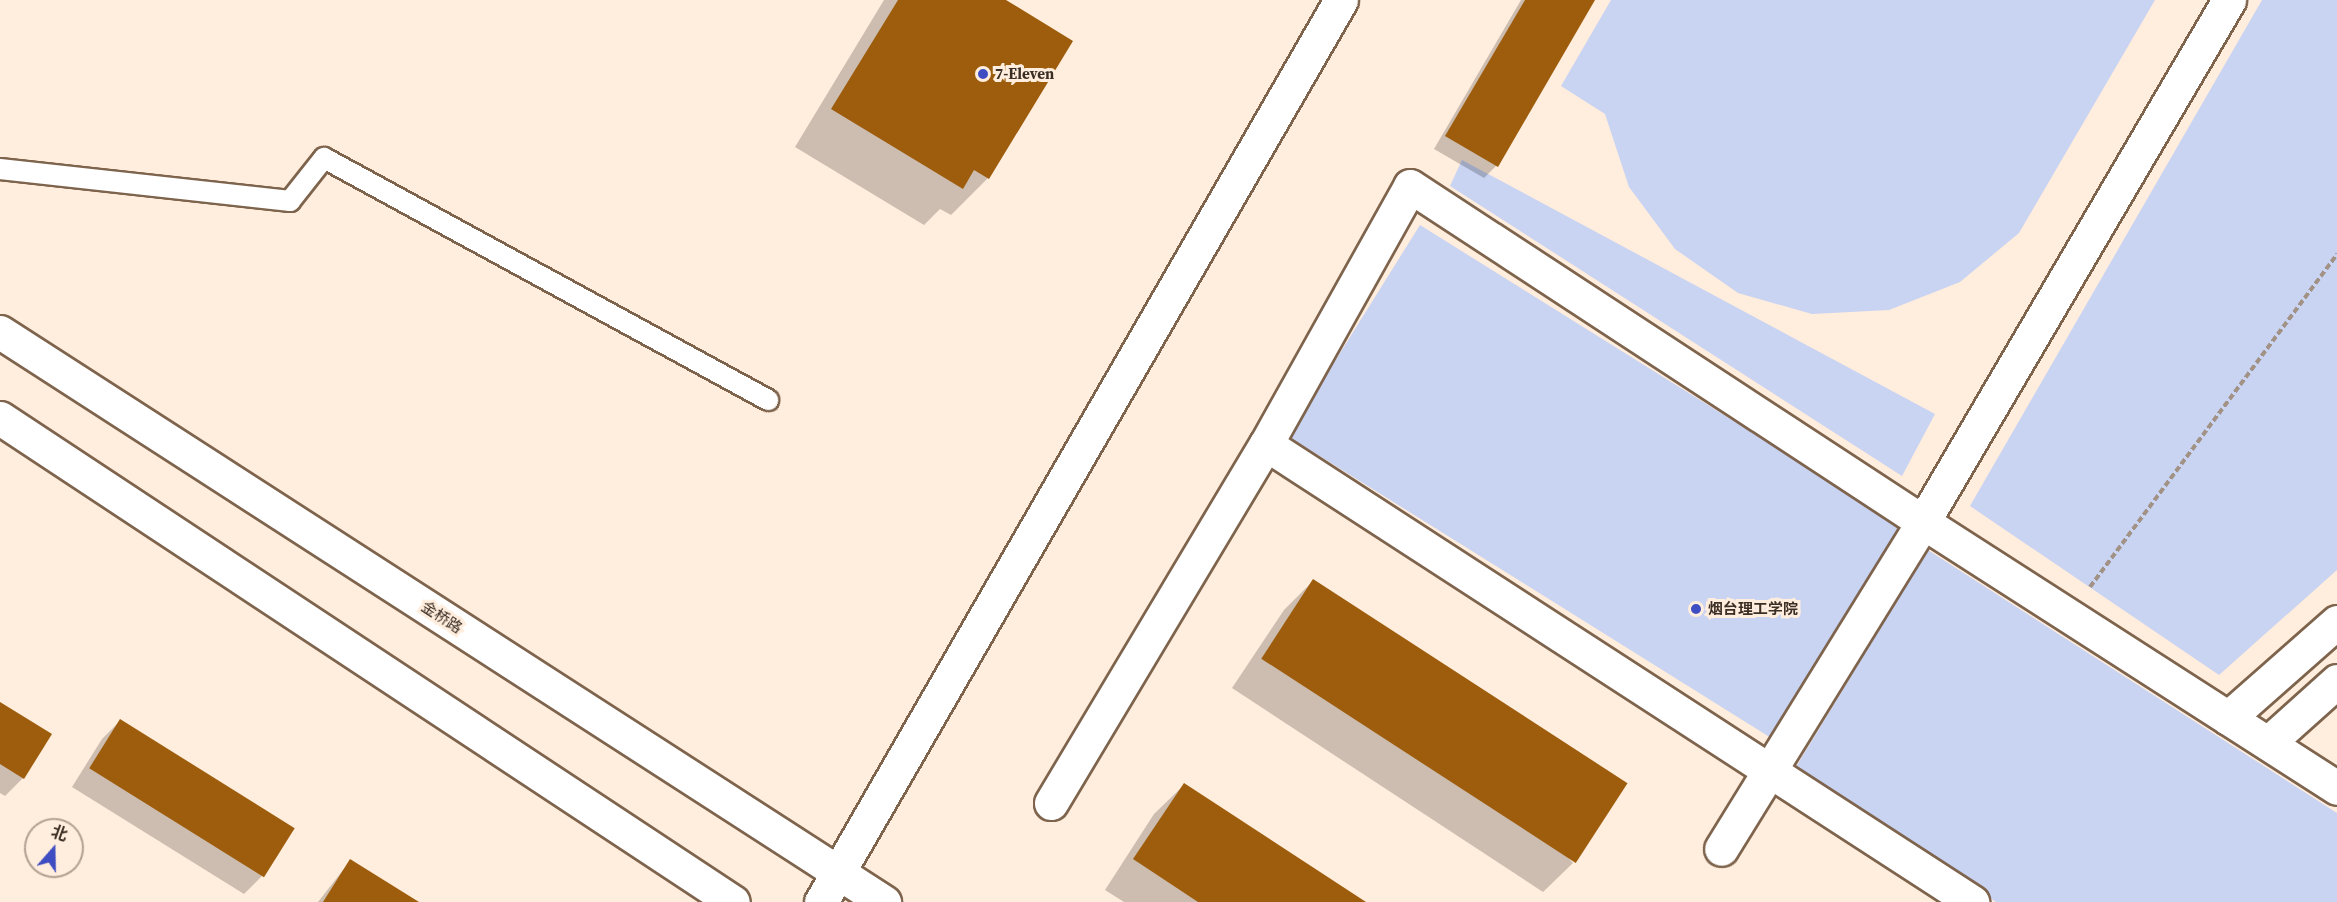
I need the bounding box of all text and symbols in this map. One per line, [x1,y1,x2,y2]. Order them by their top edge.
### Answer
place label: 7-Eleven [995,65,1054,83]
marker: 7-Eleven [976,67,990,81]
street label: 金桥路 [418,597,466,637]
place label: 烟台理工学院 [1708,600,1798,618]
marker: 烟台理工学院 [1689,602,1703,616]
north arrow [24,818,84,878]
text: 北 [48,820,71,846]

